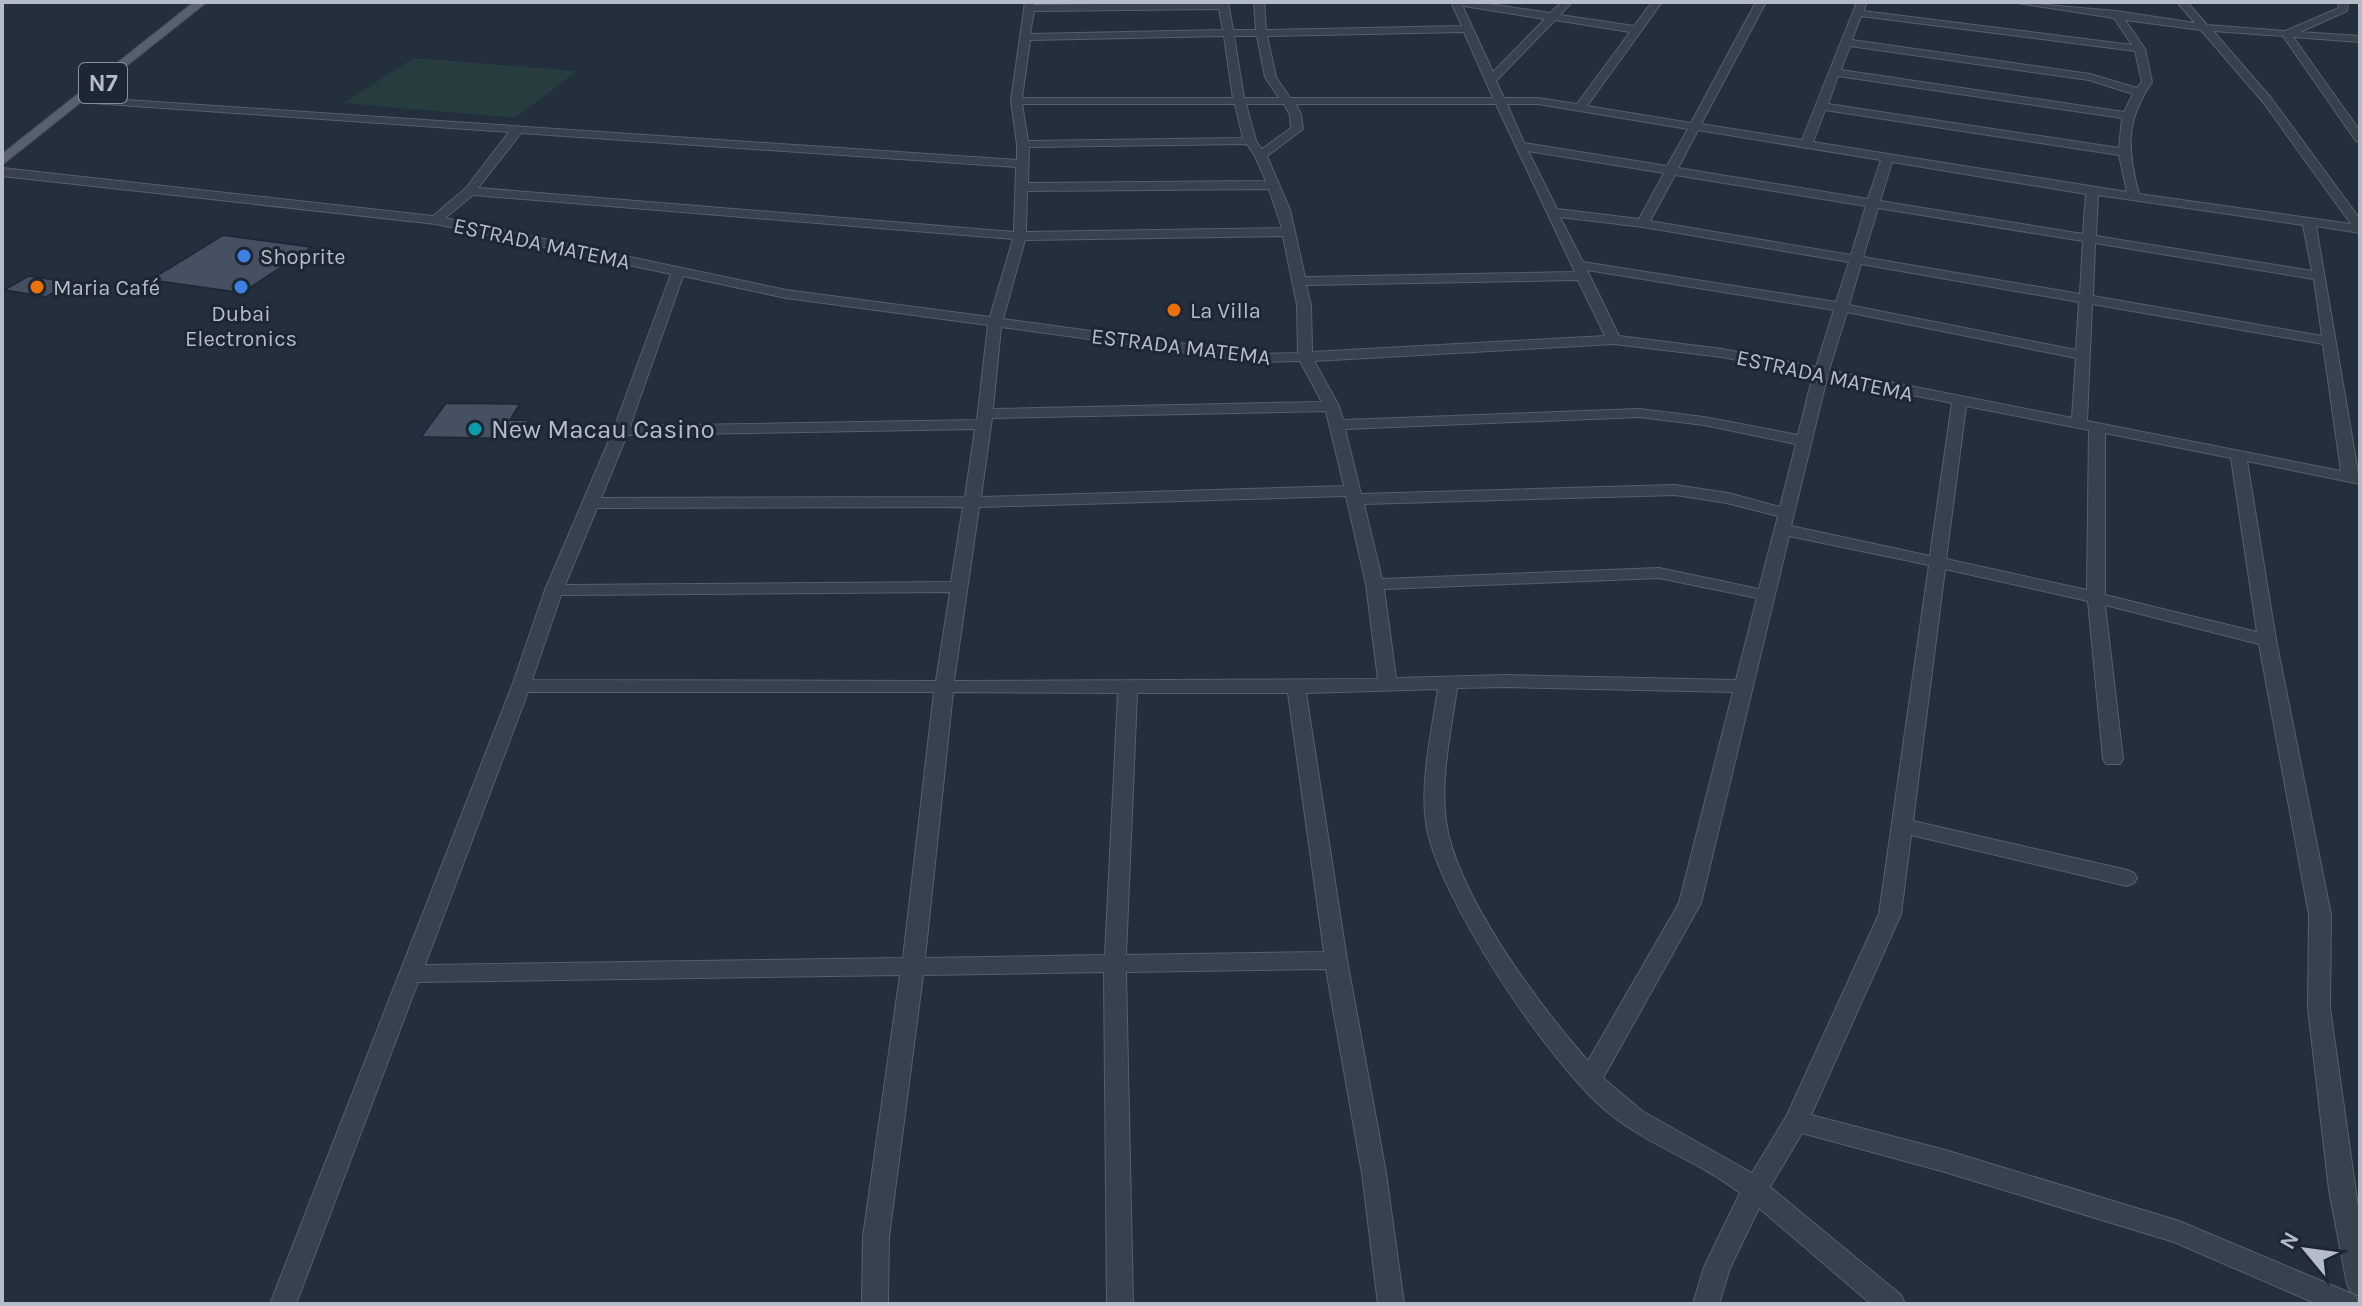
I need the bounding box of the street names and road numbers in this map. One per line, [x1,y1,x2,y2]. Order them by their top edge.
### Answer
road number: N7 [79,63,127,103]
street label: ESTRADA MATEMA [451,213,633,275]
street label: ESTRADA MATEMA [1090,323,1272,371]
street label: ESTRADA MATEMA [1734,345,1916,407]

